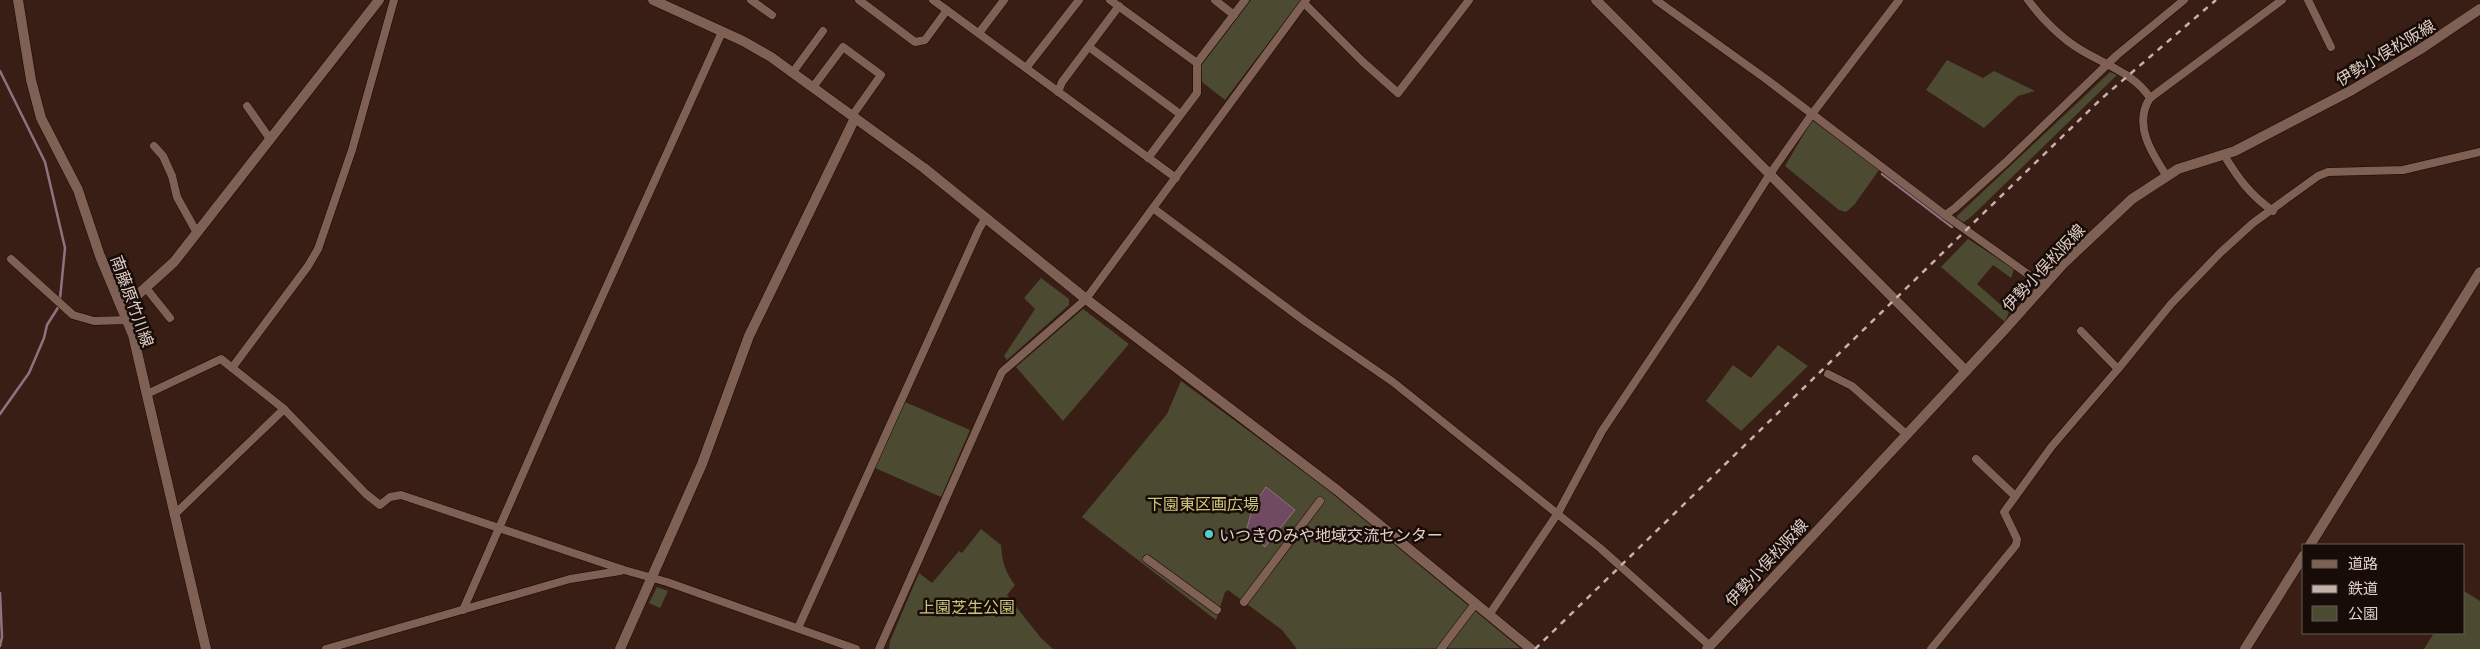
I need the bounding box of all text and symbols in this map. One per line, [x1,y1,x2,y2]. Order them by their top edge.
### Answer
street label: 伊勢小俣松阪線 [2332,15,2438,89]
street label: 伊勢小俣松阪線 [1998,220,2088,314]
street label: 南藤原竹川線 [108,253,158,349]
park label: 下園東区画広場 [1147,494,1259,513]
street label: 伊勢小俣松阪線 [1721,515,1811,609]
place label: いつきのみや地域交流センター [1219,525,1443,544]
marker: いつきのみや地域交流センター [1203,528,1215,540]
legend [2302,544,2465,634]
text: 道路 [2348,554,2378,572]
text: 鉄道 [2348,579,2378,597]
park label: 上園芝生公園 [919,597,1015,616]
text: 公園 [2348,604,2378,622]

